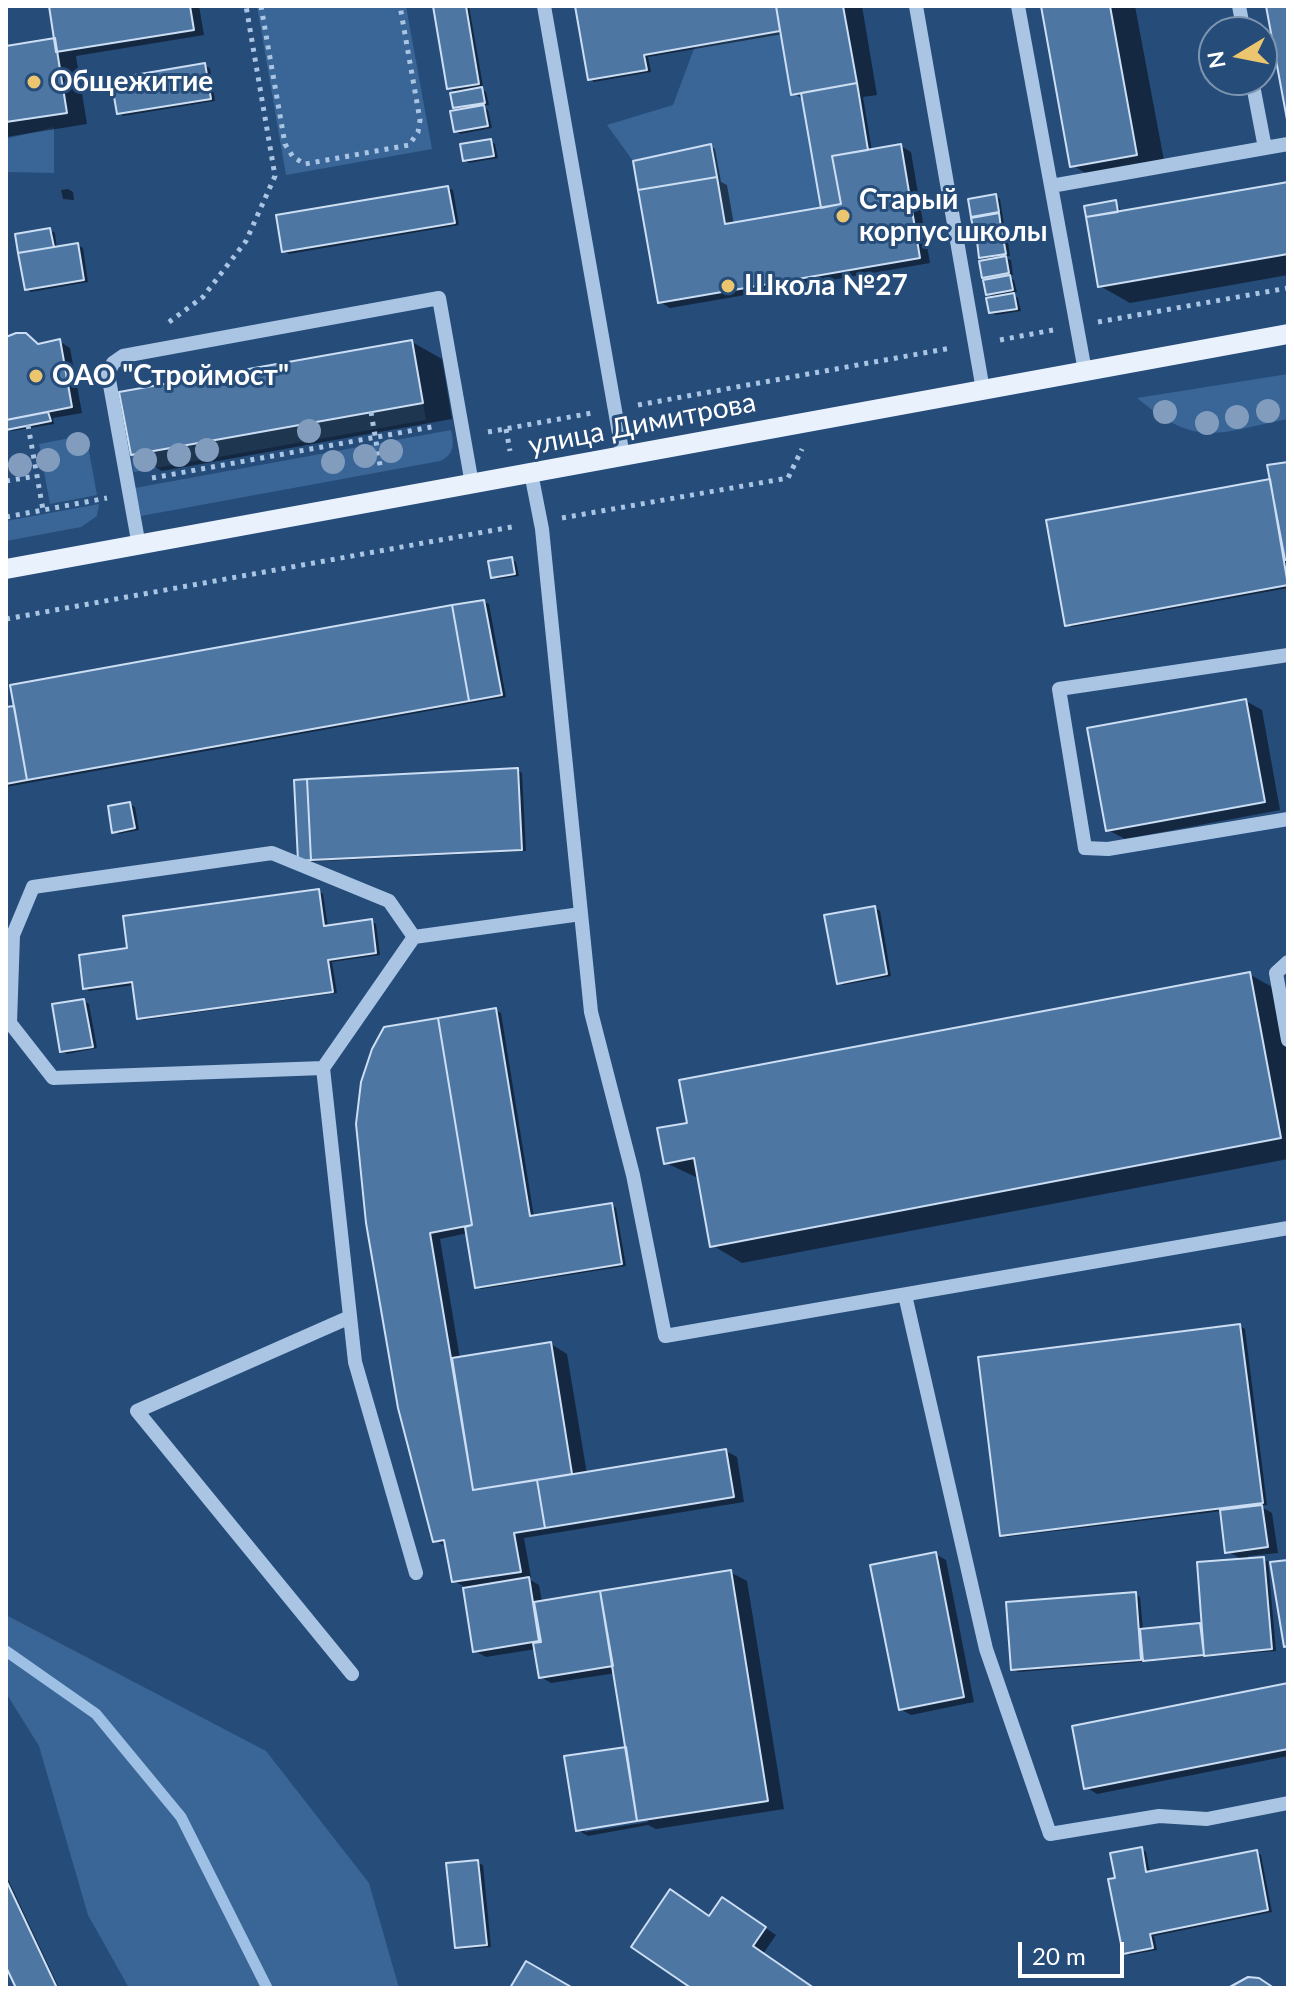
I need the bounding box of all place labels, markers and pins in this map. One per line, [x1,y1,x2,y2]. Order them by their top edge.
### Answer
place label: Общежитие [50,65,213,99]
marker: Общежитие [25,73,43,91]
place label: Старый корпус школы [859,183,1047,249]
marker: Старый корпус школы [834,207,852,225]
place label: Школа №27 [744,269,908,303]
marker: Школа №27 [719,277,737,295]
place label: ОАО "Строймост" [52,359,289,393]
marker: ОАО "Строймост" [27,367,45,385]

